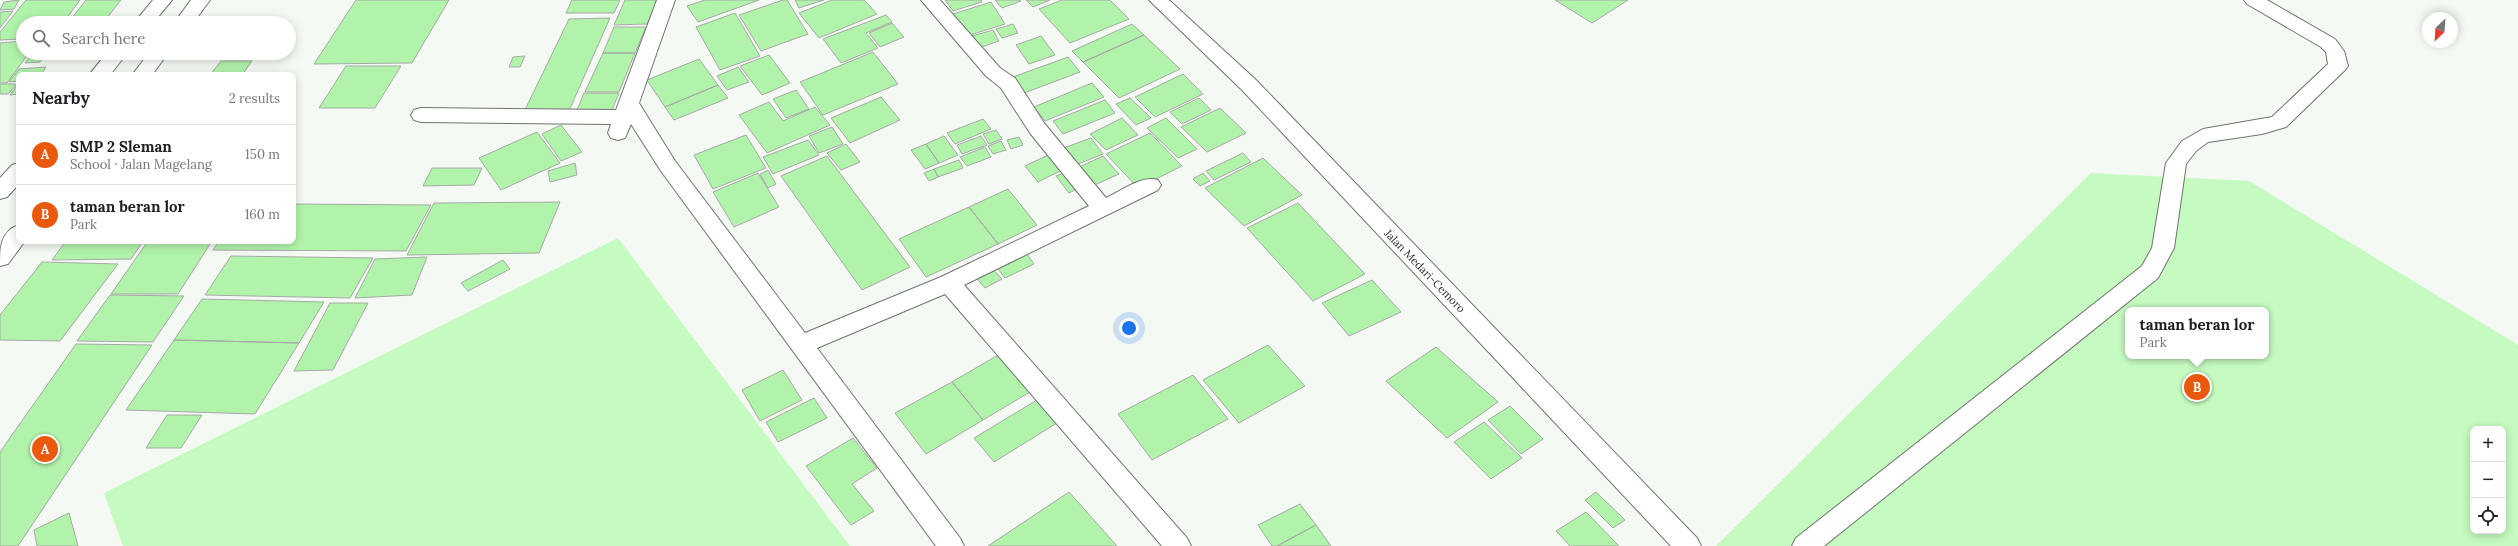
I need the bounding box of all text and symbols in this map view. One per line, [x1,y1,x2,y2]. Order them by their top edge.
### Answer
north arrow [2422,12,2458,48]
search box [16,16,296,60]
icon: search [30,27,52,49]
text: Search here [62,29,145,48]
text: Nearby [32,87,90,109]
text: 2 results [229,90,280,107]
text: SMP 2 Sleman [70,137,172,156]
text: A [41,146,49,163]
text: 150 m [245,146,280,163]
text: School · Jalan Magelang [70,156,212,173]
text: taman beran lor [70,197,185,216]
text: B [41,206,49,223]
text: 160 m [245,206,280,223]
text: Park [70,216,97,233]
street label: Jalan Medari-Cemoro [1381,226,1468,316]
popup [2125,307,2269,359]
text: taman beran lor [2140,315,2254,334]
your location [1119,318,1139,338]
text: Park [2140,334,2167,351]
pin: B [2184,372,2210,402]
map controls [2470,426,2506,534]
button: + [2470,426,2506,462]
pin: A [32,434,58,464]
button: − [2470,462,2506,498]
button: locate [2470,498,2506,534]

